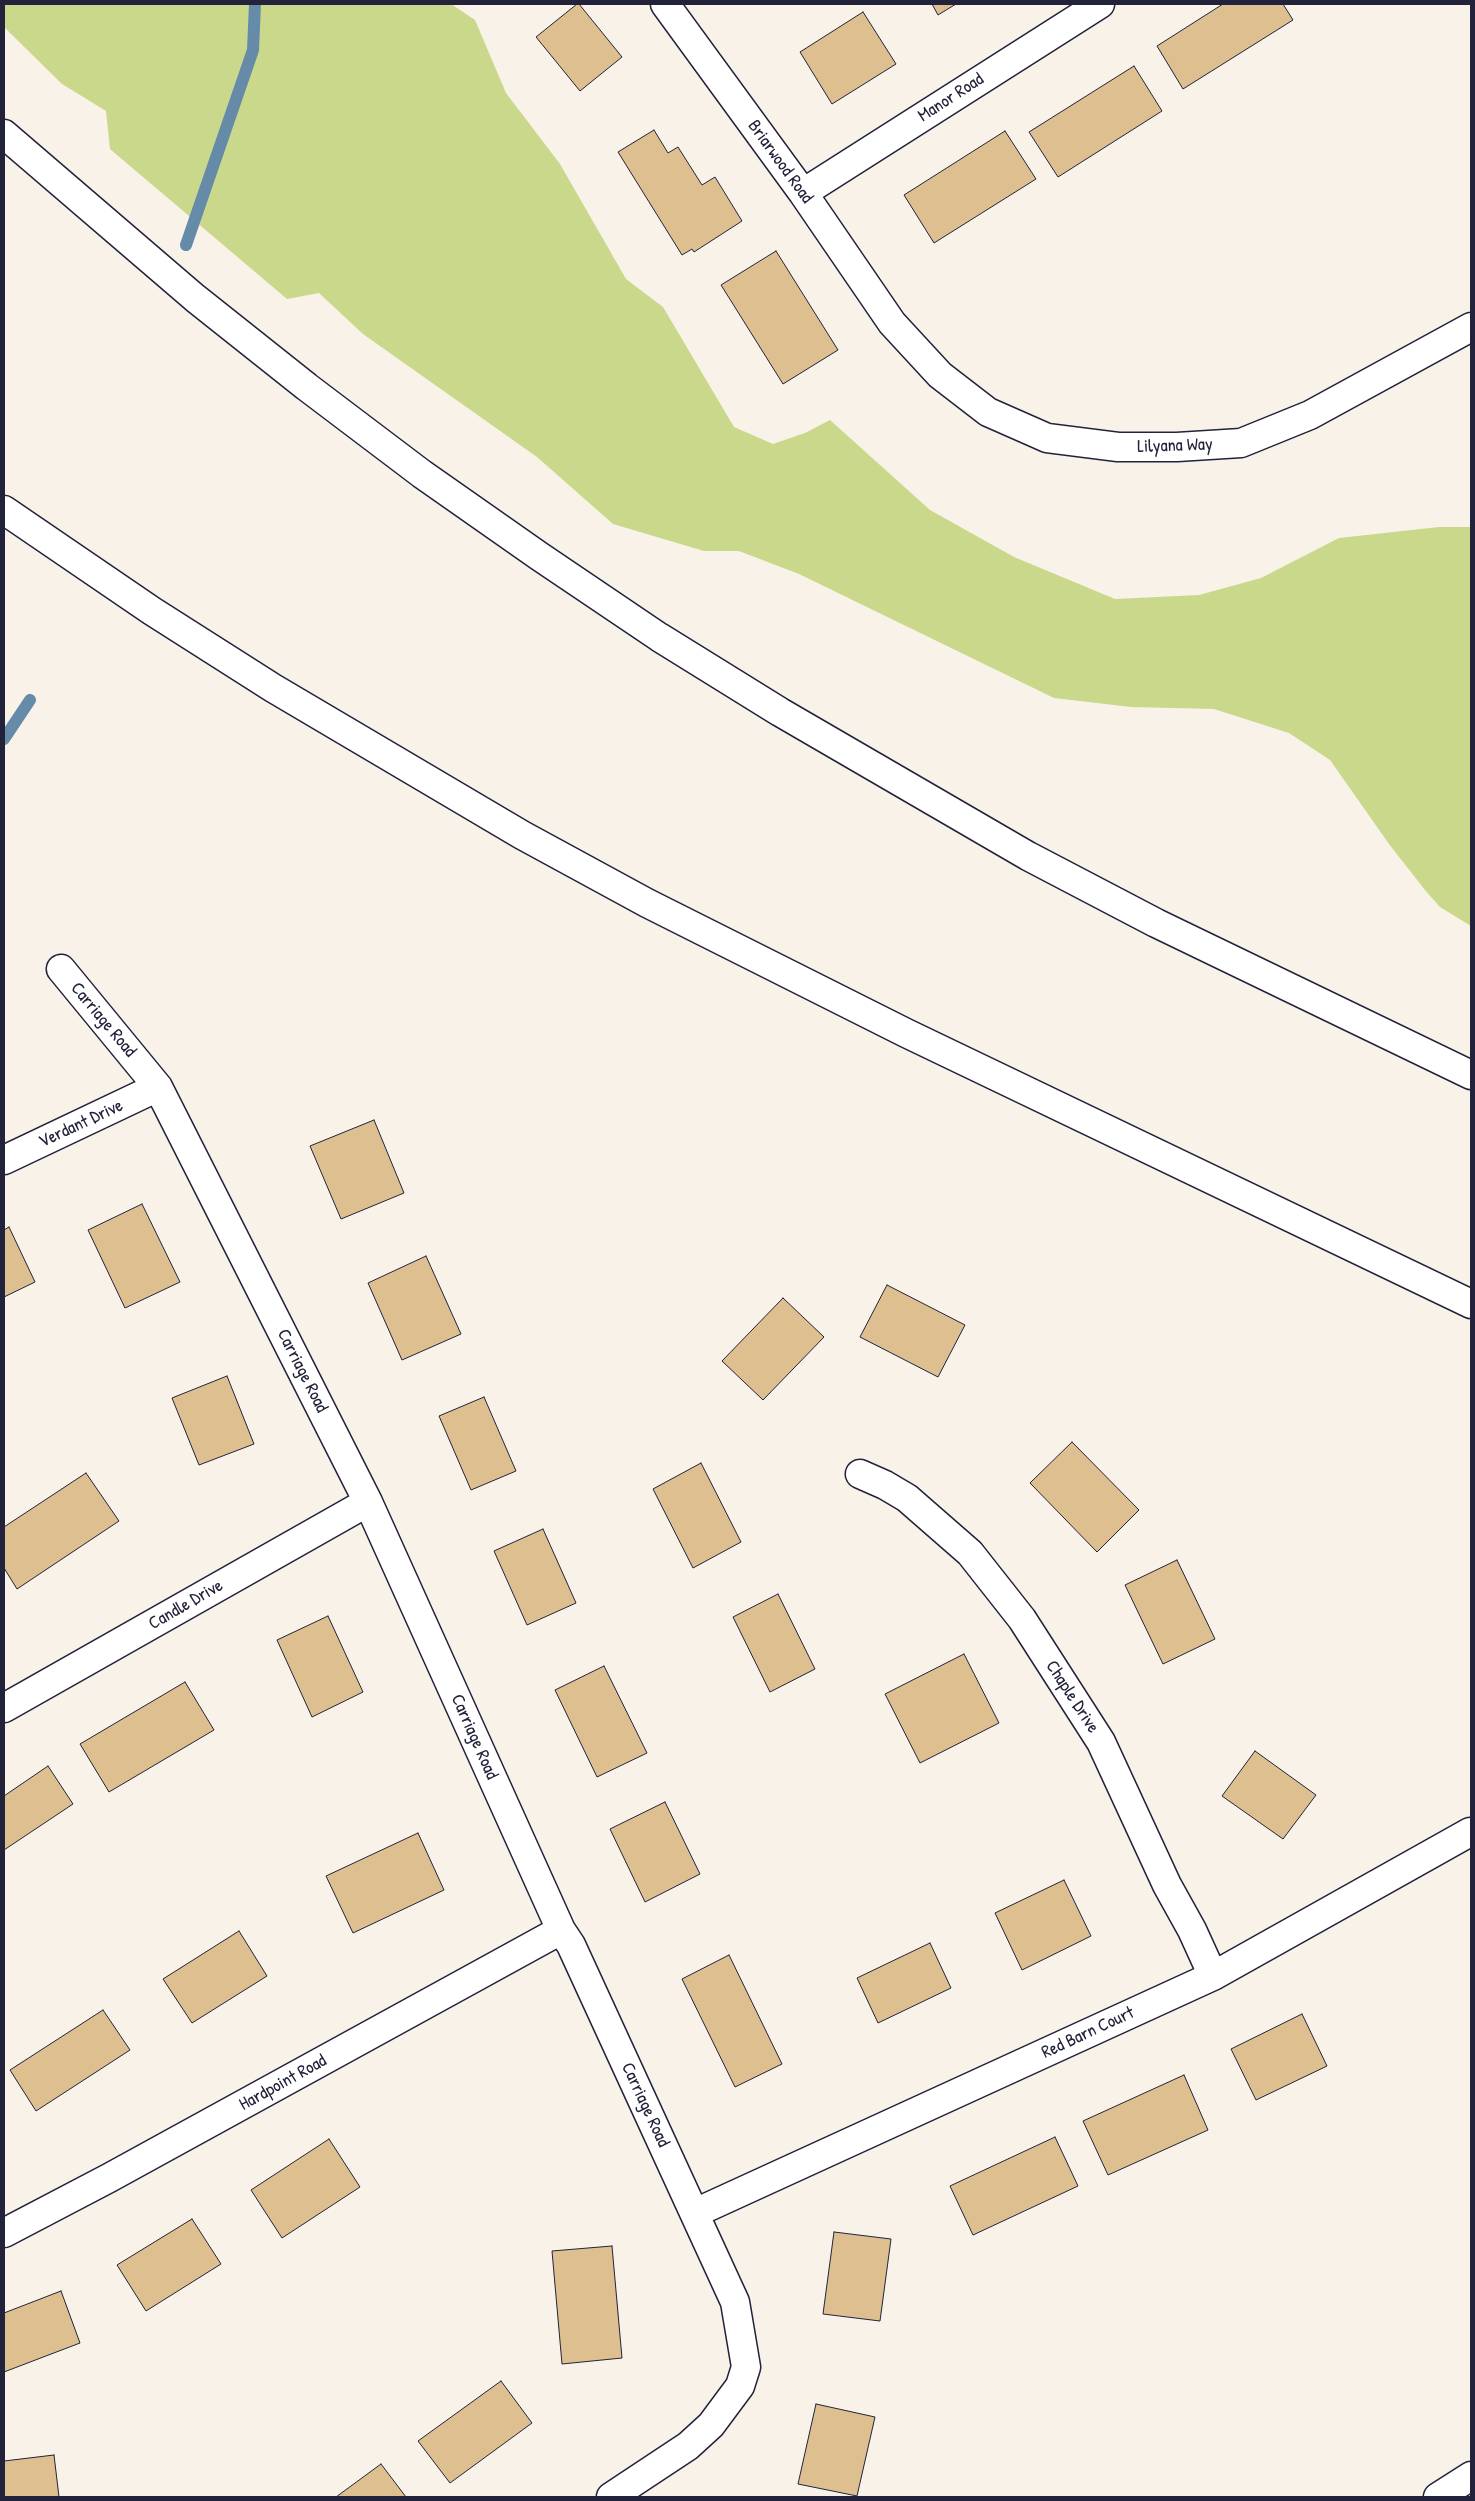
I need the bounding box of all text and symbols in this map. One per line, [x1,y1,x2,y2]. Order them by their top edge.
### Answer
street label: Manor Road [914,69,988,127]
street label: Briarwood Road [743,116,817,208]
street label: Lilyana Way [1137,434,1213,458]
street label: Carriage Road [66,978,140,1062]
street label: Verdant Drive [35,1095,127,1153]
street label: Carriage Road [272,1326,332,1416]
street label: Candle Drive [145,1575,227,1635]
street label: Chaple Drive [1041,1657,1103,1737]
street label: Carriage Road [446,1691,502,1783]
street label: Red Barn Court [1038,2002,1138,2064]
street label: Hardpoint Road [236,2050,330,2116]
street label: Carriage Road [616,2059,674,2151]

